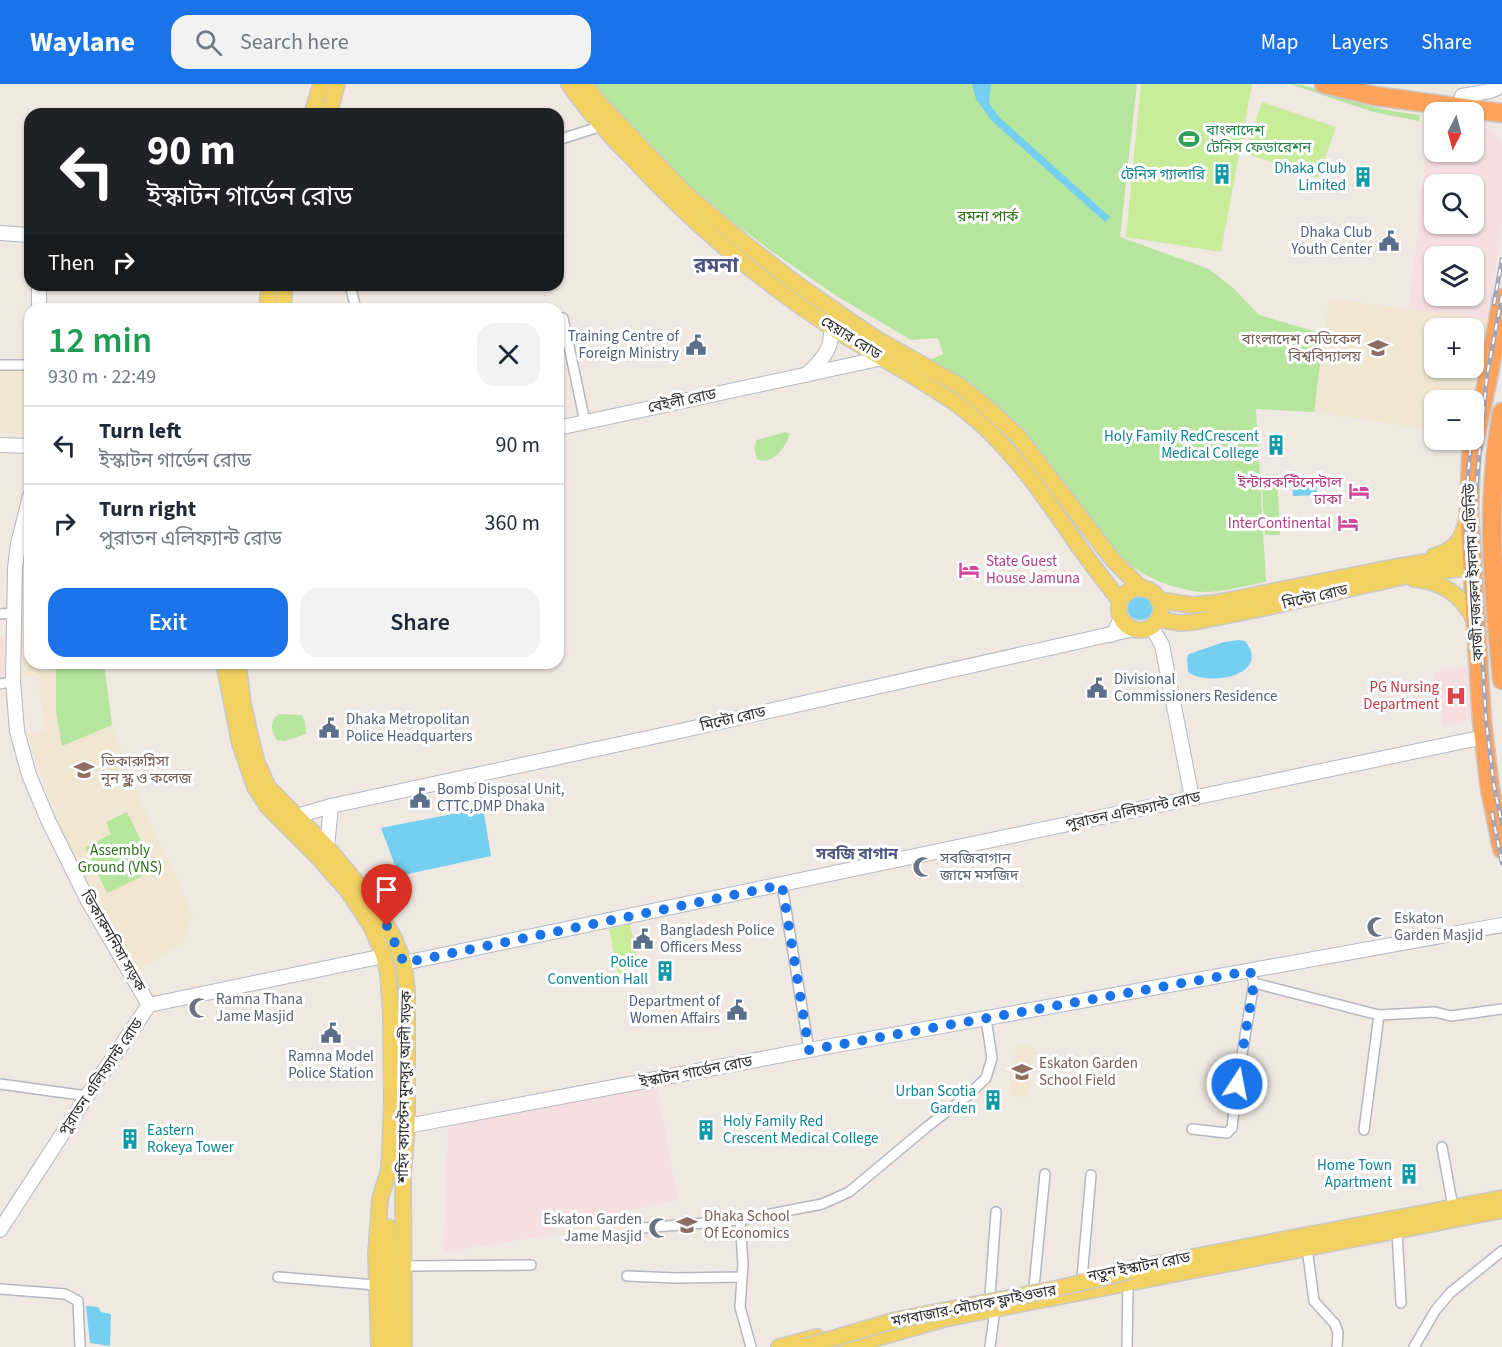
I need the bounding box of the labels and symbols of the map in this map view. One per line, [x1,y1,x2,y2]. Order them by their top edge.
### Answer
north arrow [1424,102,1484,162]
place label: বাংলাদেশ টেনিস ফেডারেশন [1205,120,1312,158]
sports icon: বাংলাদেশ টেনিস ফেডারেশন [1177,127,1201,151]
place label: Dhaka Club Limited [1274,158,1346,196]
building icon: টেনিস গ্যালারি [1210,162,1234,186]
place label: টেনিস গ্যালারি [1120,164,1206,185]
building icon: Dhaka Club Limited [1351,165,1375,189]
park label: রমনা পার্ক [957,206,1019,227]
place label: Dhaka Club Youth Center [1290,222,1373,260]
public building icon: Dhaka Club Youth Center [1377,229,1401,253]
district label: রমনা [693,250,739,280]
street label: হেয়ার রোড [817,311,886,365]
place label: Training Centre of Foreign Ministry [568,326,680,364]
place label: বাংলাদেশ মেডিকেল বিশ্ববিদ্যালয় [1241,329,1362,367]
public building icon: Training Centre of Foreign Ministry [684,333,708,357]
school or university icon: বাংলাদেশ মেডিকেল বিশ্ববিদ্যালয় [1366,336,1390,360]
street label: বেইলী রোড [646,383,718,418]
place label: Holy Family RedCrescent Medical College [1104,426,1259,464]
building icon: Holy Family RedCrescent Medical College [1264,433,1288,457]
place label: ইন্টারকন্টিনেন্টাল ঢাকা [1237,472,1343,510]
hotel icon: ইন্টারকন্টিনেন্টাল ঢাকা [1347,479,1371,503]
street label: কাজী নজরুল ইসলাম এভিনিউ [1459,483,1489,662]
hotel icon: InterContinental [1336,511,1360,535]
place label: InterContinental [1228,513,1331,534]
place label: State Guest House Jamuna [986,551,1080,589]
hotel icon: State Guest House Jamuna [957,558,981,582]
street label: মিন্টো রোড [1279,579,1350,615]
place label: Divisional Commissioners Residence [1114,669,1277,707]
public building icon: Divisional Commissioners Residence [1085,676,1109,700]
place label: PG Nursing Department [1363,677,1439,715]
hospital icon: PG Nursing Department [1444,684,1468,708]
street label: মিন্টো রোড [697,701,768,737]
place label: Dhaka Metropolitan Police Headquarters [346,709,473,747]
public building icon: Dhaka Metropolitan Police Headquarters [317,716,341,740]
place label: ভিকারুন্নিসা নূন স্কুল ও কলেজ [100,751,193,789]
school or university icon: ভিকারুন্নিসা নূন স্কুল ও কলেজ [72,758,96,782]
place label: Bomb Disposal Unit, CTTC,DMP Dhaka [437,779,564,817]
public building icon: Bomb Disposal Unit, CTTC,DMP Dhaka [408,786,432,810]
street label: পুরাতন এলিফ্যান্ট রোড [1064,786,1203,836]
park label: Assembly Ground (VNS) [78,840,162,878]
district label: সবজি বাগান [815,843,899,865]
place label: সবজিবাগান জামে মসজিদ [939,848,1019,886]
mosque icon: সবজিবাগান জামে মসজিদ [911,855,935,879]
pin [361,864,412,926]
street label: ভিকারুননিসা সড়ক [75,886,151,996]
place label: Eskaton Garden Masjid [1394,908,1483,946]
mosque icon: Eskaton Garden Masjid [1365,915,1389,939]
place label: Bangladesh Police Officers Mess [660,920,774,958]
public building icon: Bangladesh Police Officers Mess [631,927,655,951]
place label: Police Convention Hall [547,952,648,990]
building icon: Police Convention Hall [653,959,677,983]
place label: Ramna Thana Jame Masjid [216,989,303,1027]
street label: শহিদ ক্যাপ্টেন মুনসুর আলী সড়ক [393,990,417,1184]
place label: Department of Women Affairs [629,991,721,1029]
mosque icon: Ramna Thana Jame Masjid [187,996,211,1020]
public building icon: Department of Women Affairs [725,998,749,1022]
street label: পুরাতন এলিফ্যান্ট রোড [54,1014,148,1140]
public building icon: Ramna Model Police Station [319,1021,343,1045]
place label: Ramna Model Police Station [288,1046,374,1084]
street label: ইস্কাটন গার্ডেন রোড [637,1051,754,1093]
position arrow [1205,1052,1269,1116]
place label: Eskaton Garden School Field [1039,1053,1138,1091]
school or university icon: Eskaton Garden School Field [1010,1060,1034,1084]
place label: Urban Scotia Garden [896,1081,976,1119]
building icon: Urban Scotia Garden [981,1088,1005,1112]
place label: Holy Family Red Crescent Medical College [723,1111,878,1149]
building icon: Holy Family Red Crescent Medical College [694,1118,718,1142]
place label: Eastern Rokeya Tower [147,1120,235,1158]
building icon: Eastern Rokeya Tower [118,1127,142,1151]
place label: Home Town Apartment [1317,1155,1392,1193]
building icon: Home Town Apartment [1397,1162,1421,1186]
place label: Dhaka School Of Economics [704,1206,790,1244]
place label: Eskaton Garden Jame Masjid [543,1209,642,1247]
school or university icon: Dhaka School Of Economics [675,1213,699,1237]
mosque icon: Eskaton Garden Jame Masjid [647,1216,671,1240]
street label: নতুন ইস্কাটন রোড [1085,1247,1192,1287]
street label: মগবাজার-মৌচাক ফ্লাইওভার [889,1280,1059,1332]

